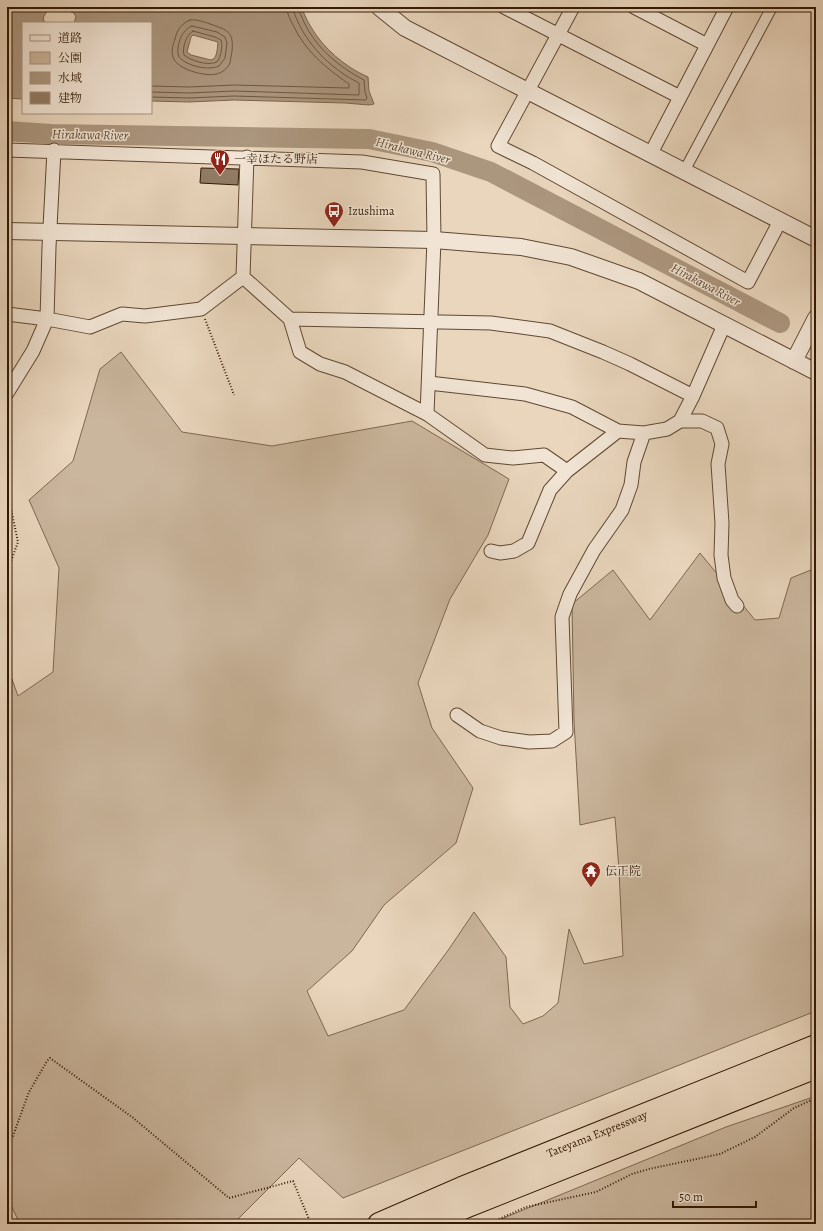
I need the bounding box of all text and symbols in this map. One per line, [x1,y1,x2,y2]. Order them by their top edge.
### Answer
legend [22,22,152,114]
text: 道路 [58,30,82,46]
text: 公園 [58,50,82,66]
text: 水域 [58,70,82,86]
text: 建物 [58,90,82,106]
water label: Hirakawa River [52,125,129,144]
water label: Hirakawa River [374,133,452,168]
restaurant icon: 一幸ほたる野店 [209,148,231,176]
place label: 一幸ほたる野店 [234,151,318,167]
bus stop icon: Izushima [323,200,345,228]
place label: Izushima [348,203,395,219]
water label: Hirakawa River [668,259,744,310]
temple icon: 伝正院 [580,860,602,888]
place label: 伝正院 [605,863,641,879]
street label: Tateyama Expressway [544,1106,650,1161]
scale bar [673,1183,756,1209]
text: 50 m [679,1189,703,1205]

